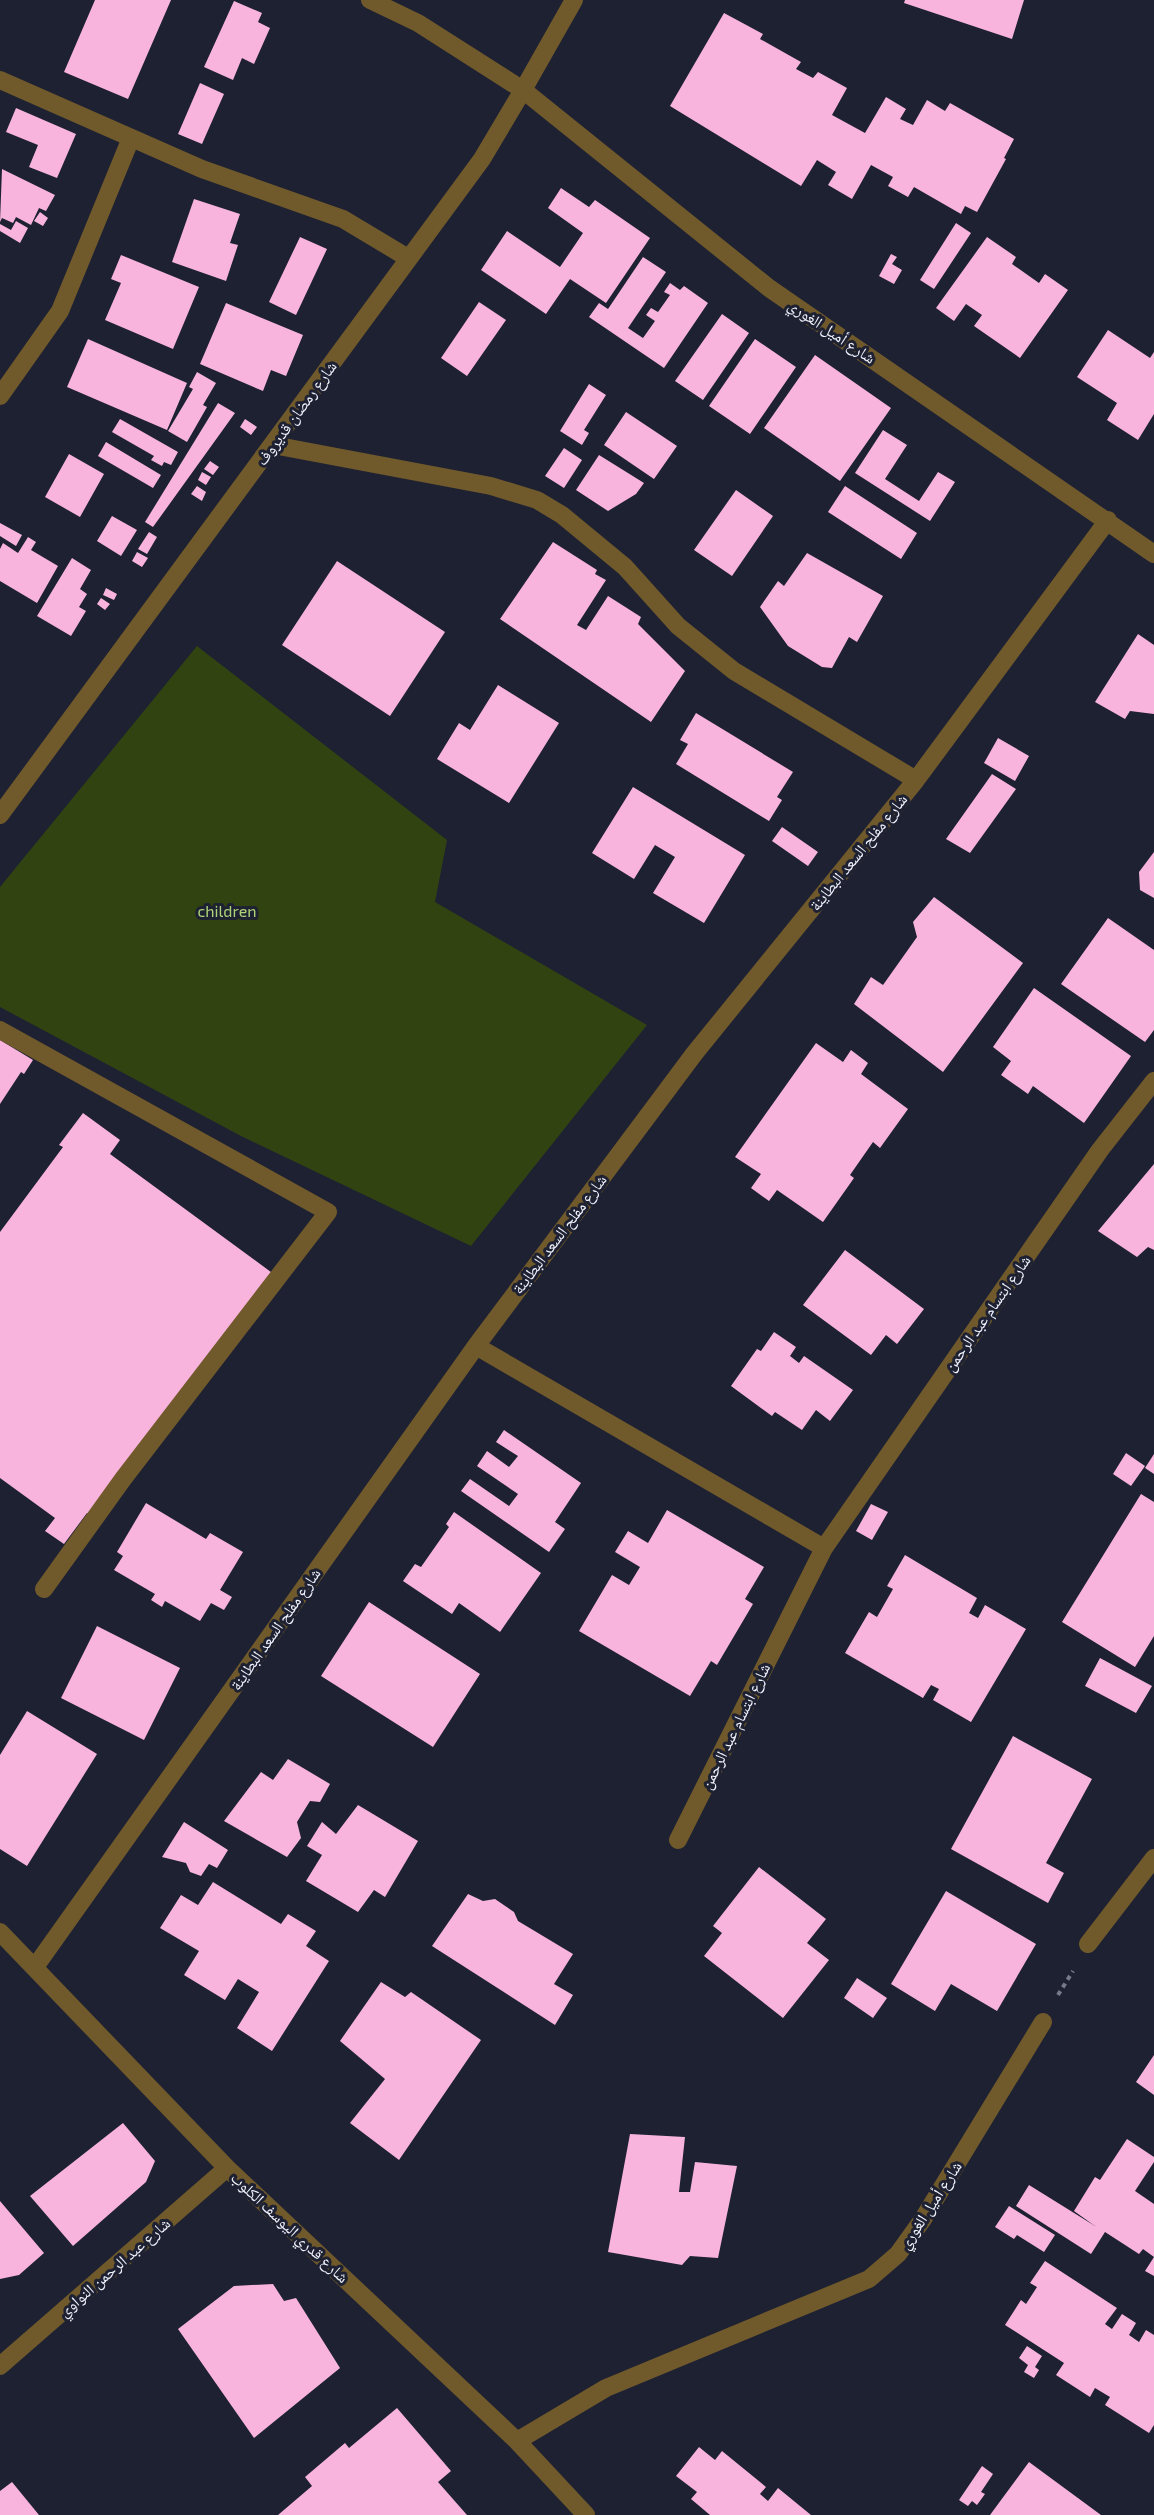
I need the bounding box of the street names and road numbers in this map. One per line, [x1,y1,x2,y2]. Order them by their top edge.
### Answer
street label: شارع أميل الغوري [783,294,880,370]
street label: شارع رمضان قديروف [251,357,341,470]
street label: شارع مفلح السعد البطاينة [805,790,912,915]
street label: شارع مفلح السعد البطاينة [508,1170,611,1298]
street label: شارع ابتسام عبد الرحمن [939,1251,1036,1376]
street label: شارع مفلح السعد البطاينة [225,1564,325,1695]
street label: شارع ابتسام عبد الرحمن [696,1660,775,1793]
street label: شارع أميل الغوري [894,2157,969,2255]
street label: شارع قدري اليوسف الكلوب [225,2167,353,2289]
street label: شارع عبد الرحمن النواوي [54,2213,176,2323]

